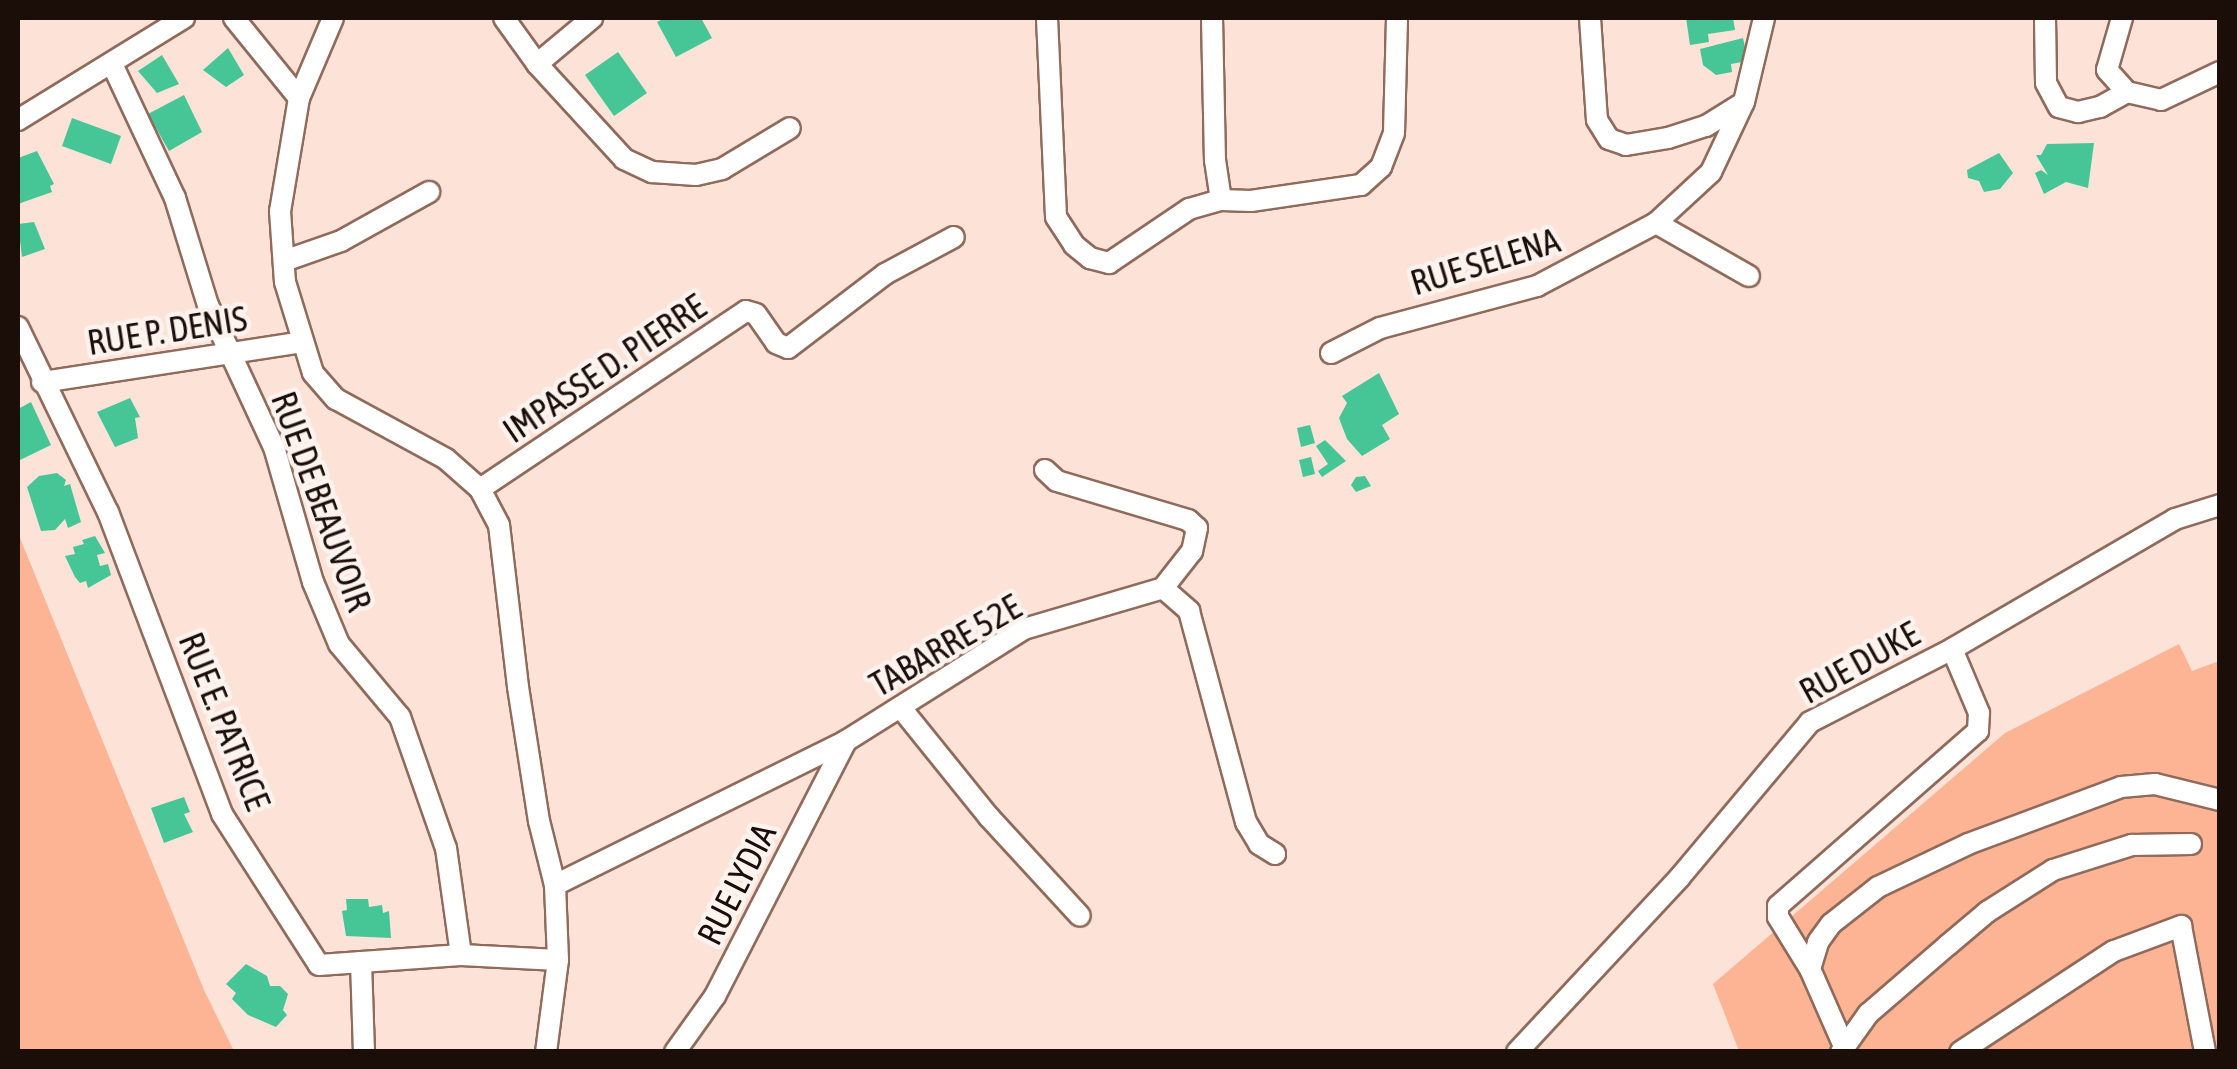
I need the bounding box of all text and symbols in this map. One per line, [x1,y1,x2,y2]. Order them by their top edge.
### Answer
street label: RUE SELENA [1405,218,1565,304]
street label: IMPASSE D. PIERRE [495,285,713,451]
street label: RUE P. DENIS [84,297,250,363]
street label: RUE DE BEAUVOIR [263,386,381,616]
street label: TABARRE 52E [862,585,1028,705]
street label: RUE DUKE [1792,612,1926,712]
street label: RUE E. PATRICE [170,626,280,816]
street label: RUE LYDIA [688,816,784,952]

